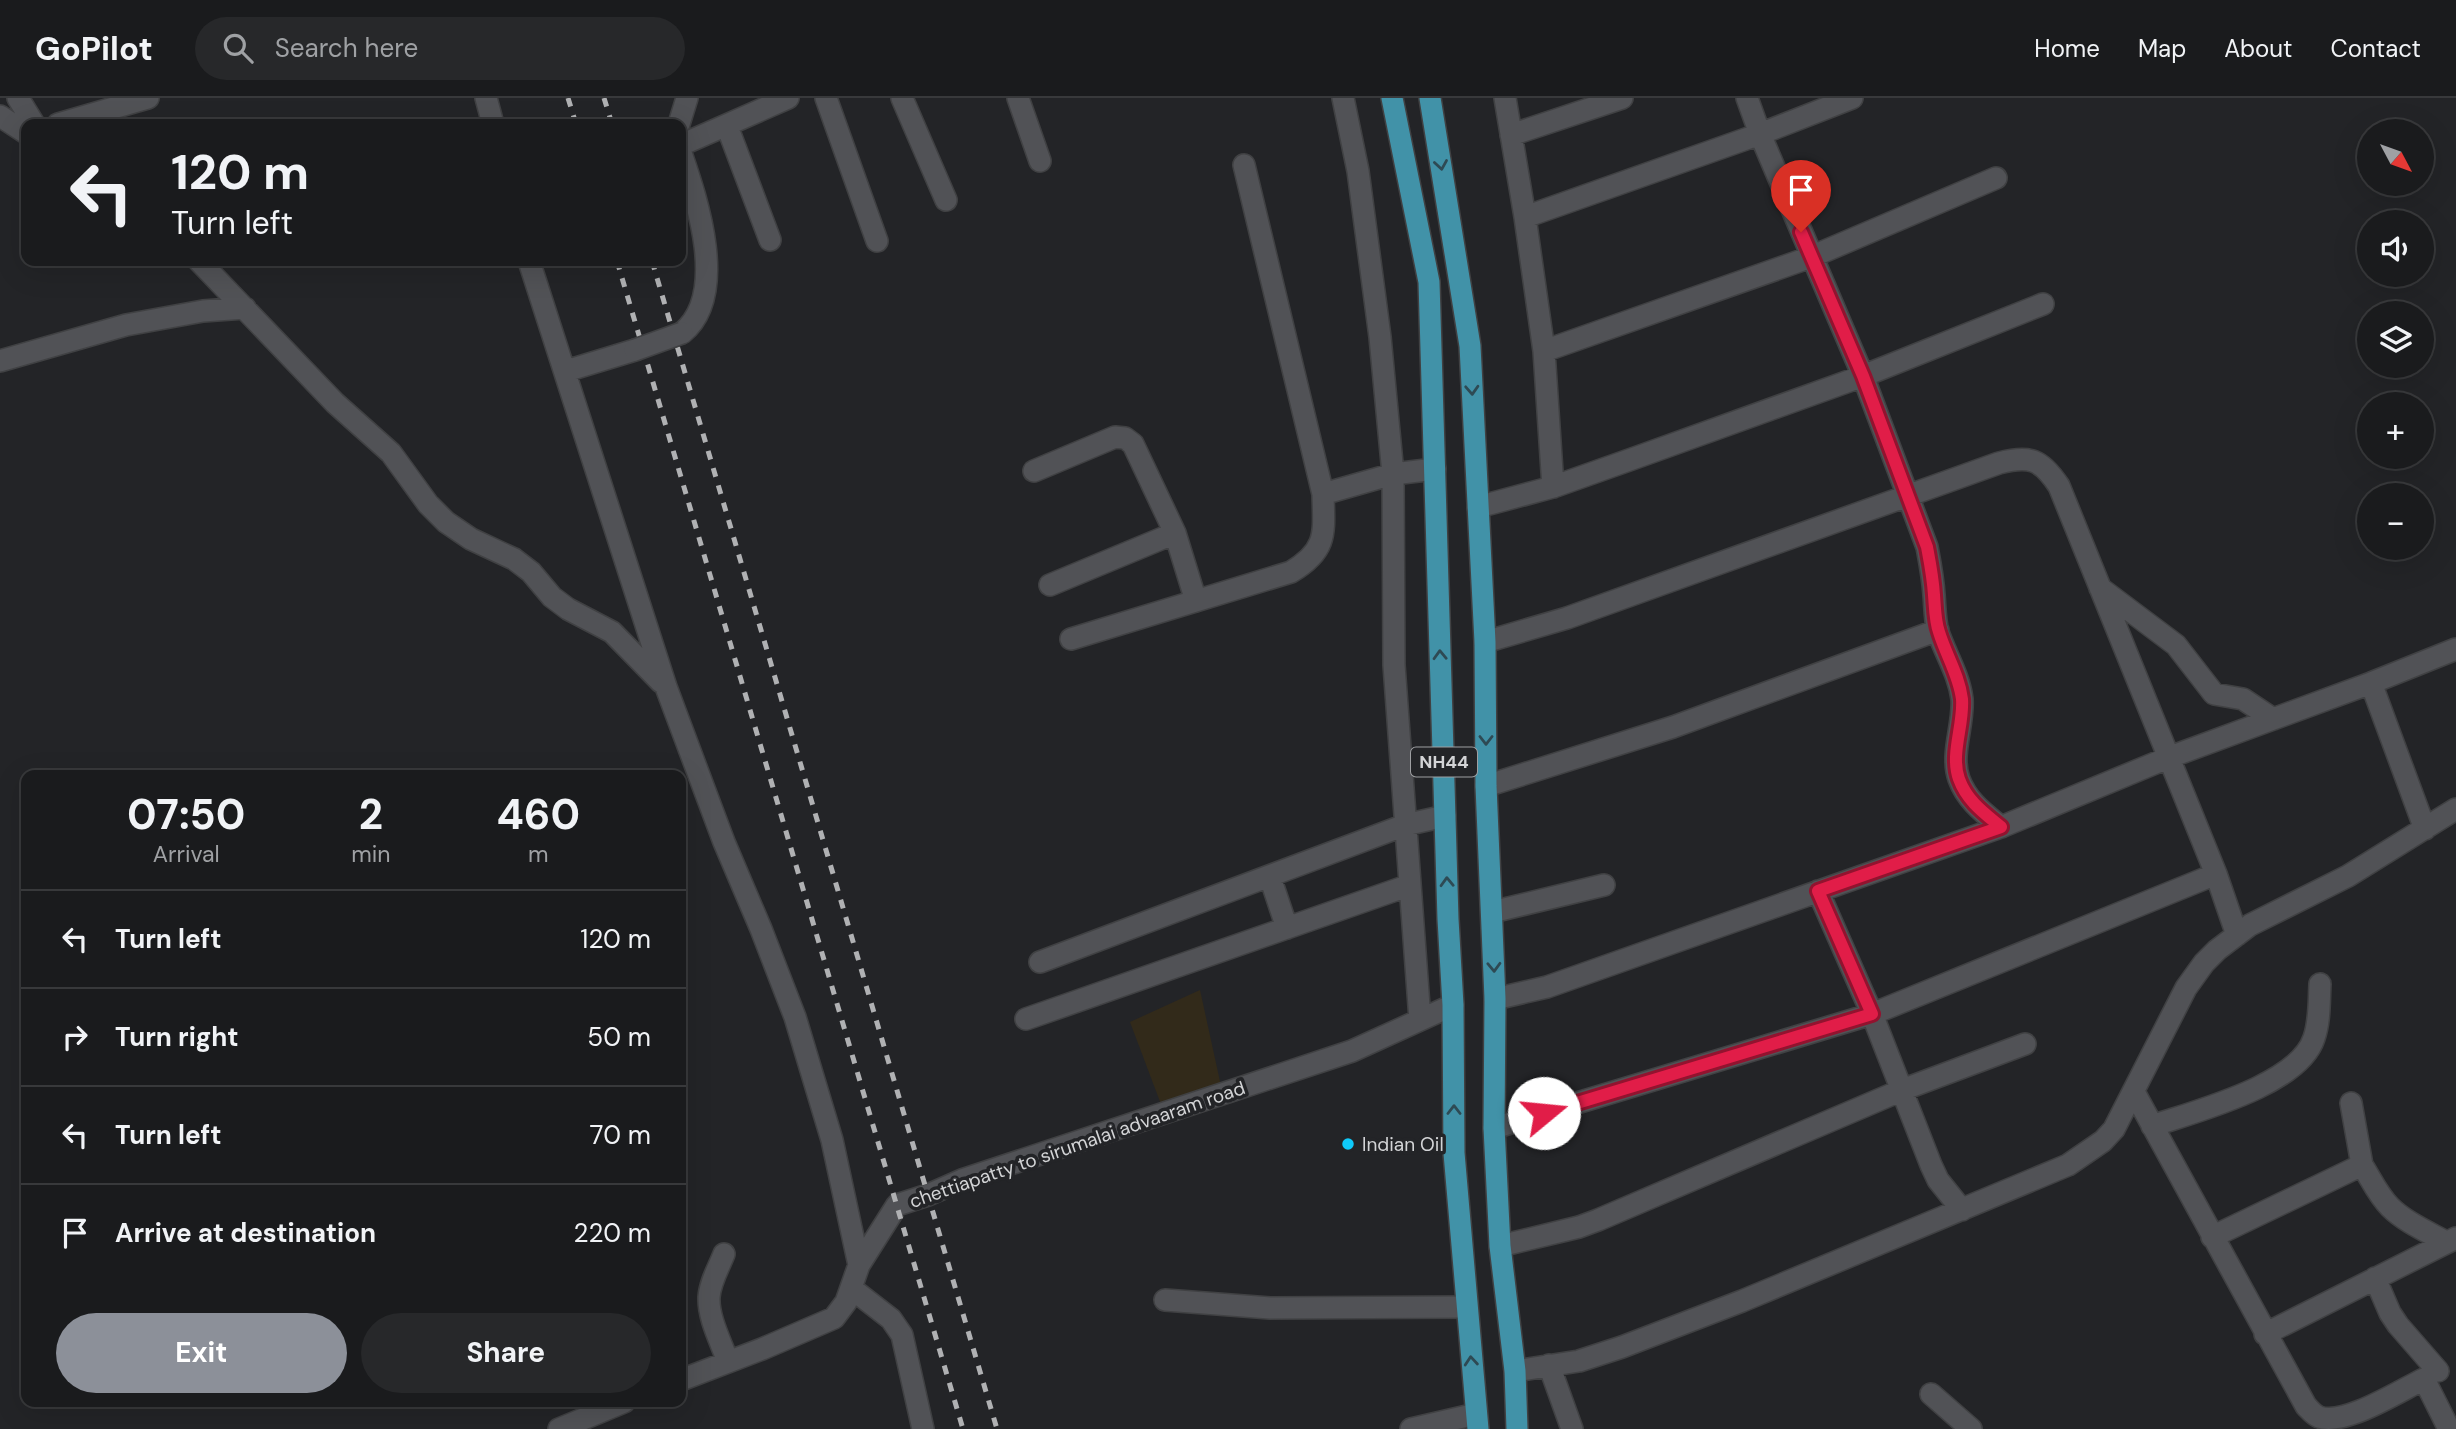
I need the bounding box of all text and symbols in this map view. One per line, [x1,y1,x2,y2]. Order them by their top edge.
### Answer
search box [195,17,685,80]
text: GoPilot [35,27,153,70]
icon: search [219,29,257,67]
text: Search here [275,31,418,65]
text: Home [2034,33,2100,64]
text: Map [2138,33,2186,64]
text: About [2224,33,2293,64]
text: Contact [2331,33,2421,64]
north arrow [2357,119,2434,196]
map controls [2357,119,2434,560]
text: 120 m [171,140,309,204]
icon: left [56,147,147,238]
one-way arrow [1433,159,1448,171]
pin [1771,160,1831,232]
icon: arrive [1782,171,1820,209]
text: Turn left [171,202,293,244]
button: sound [2357,210,2434,287]
button: layers [2357,301,2434,378]
one-way arrow [1465,385,1480,396]
button: + [2357,392,2434,469]
button: − [2357,483,2434,560]
one-way arrow [1433,649,1448,660]
one-way arrow [1478,735,1494,746]
road number: NH44 [1411,748,1477,776]
text: 07:50 [127,787,245,842]
text: 2 [359,787,383,842]
text: 460 [496,787,580,842]
text: Arrival [153,839,220,869]
text: min [351,839,390,869]
text: m [528,839,548,869]
one-way arrow [1440,877,1455,888]
icon: left [56,920,94,958]
text: Turn left [115,922,222,956]
text: 120 m [580,922,651,956]
one-way arrow [1486,962,1501,973]
icon: right [56,1018,94,1056]
text: Turn right [115,1020,239,1054]
text: 50 m [587,1020,651,1054]
street label: chettiapatty to sirumalai advaaram road [906,1075,1248,1214]
position arrow [1507,1076,1581,1150]
one-way arrow [1446,1104,1462,1115]
icon: left [56,1116,94,1154]
text: Turn left [115,1118,222,1152]
text: 70 m [590,1118,651,1152]
place label: Indian Oil [1362,1132,1444,1157]
marker: Indian Oil [1340,1136,1356,1152]
icon: arrive [56,1214,94,1252]
text: Arrive at destination [115,1216,376,1250]
text: 220 m [573,1216,651,1250]
button: Exit [56,1313,347,1393]
button: Share [361,1313,651,1393]
one-way arrow [1464,1355,1479,1366]

